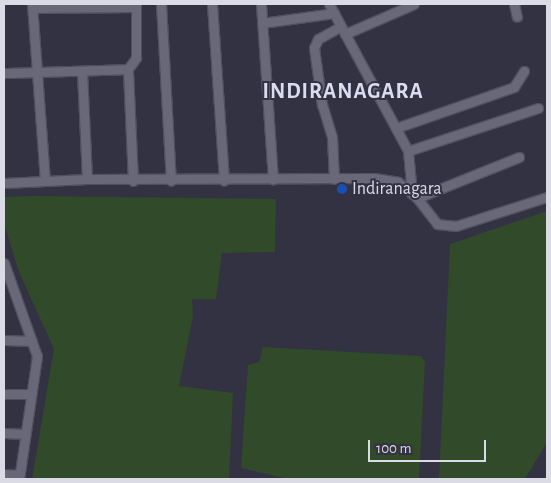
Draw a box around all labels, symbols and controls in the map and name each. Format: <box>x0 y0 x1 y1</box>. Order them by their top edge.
district label: INDIRANAGARA <box>261 79 425 105</box>
place label: Indiranagara <box>352 178 442 200</box>
marker: Indiranagara <box>336 183 348 195</box>
scale bar <box>371 430 488 462</box>
text: 100 m <box>376 441 411 456</box>

